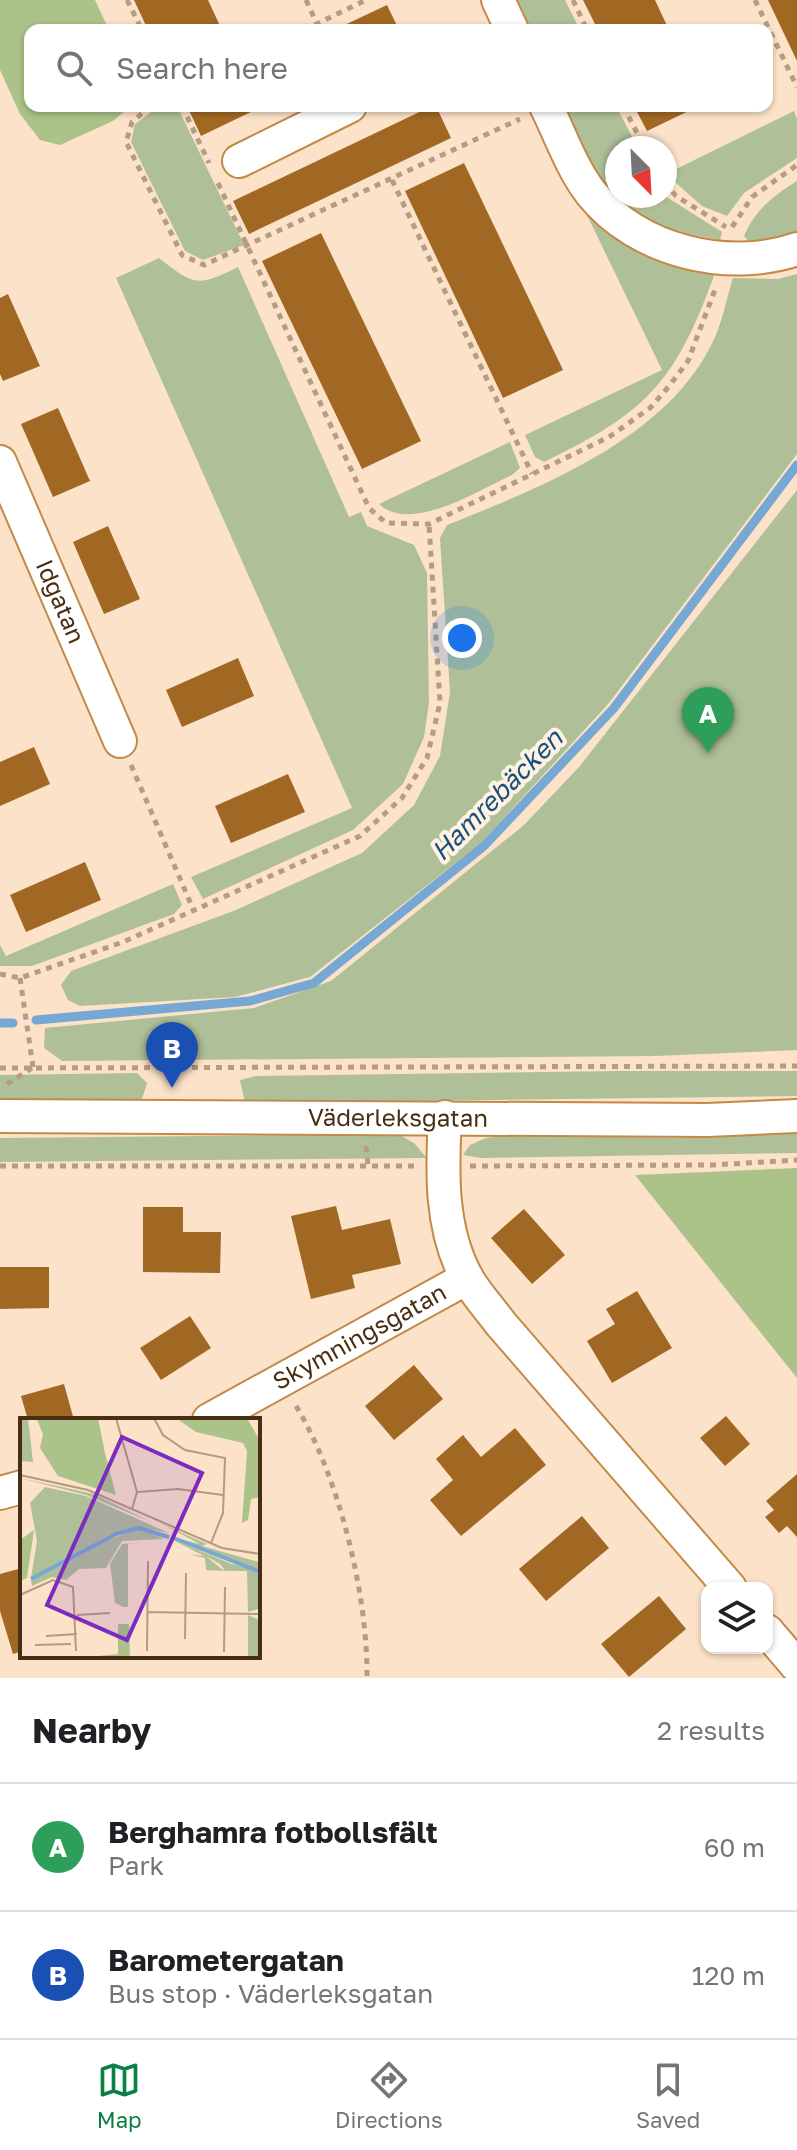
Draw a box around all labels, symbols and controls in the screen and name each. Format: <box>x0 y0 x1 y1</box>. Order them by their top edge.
search box <box>24 24 773 112</box>
icon: search <box>52 46 96 90</box>
text: Search here <box>116 50 288 86</box>
north arrow <box>605 136 677 208</box>
street label: Idgatan <box>31 555 92 647</box>
your location <box>442 618 482 658</box>
pin: A <box>682 687 734 753</box>
water label: Hamrebäcken <box>425 722 569 867</box>
pin: B <box>146 1022 198 1088</box>
street label: Väderleksgatan <box>308 1102 488 1132</box>
street label: Skymningsgatan <box>267 1276 451 1395</box>
inset map <box>20 1418 260 1658</box>
map controls <box>701 1582 773 1654</box>
button: layers <box>701 1582 773 1654</box>
text: Nearby <box>32 1710 152 1750</box>
text: 2 results <box>657 1715 765 1746</box>
text: Berghamra fotbollsfält <box>108 1814 438 1850</box>
text: A <box>49 1832 67 1863</box>
text: 60 m <box>704 1832 765 1863</box>
text: Park <box>108 1850 164 1881</box>
text: Barometergatan <box>108 1942 344 1978</box>
text: B <box>49 1960 67 1991</box>
text: 120 m <box>692 1960 765 1991</box>
text: Bus stop · Väderleksgatan <box>108 1978 433 2009</box>
tab: Map <box>97 2058 142 2133</box>
tab: Directions <box>335 2058 443 2133</box>
tab: Saved <box>636 2058 700 2133</box>

